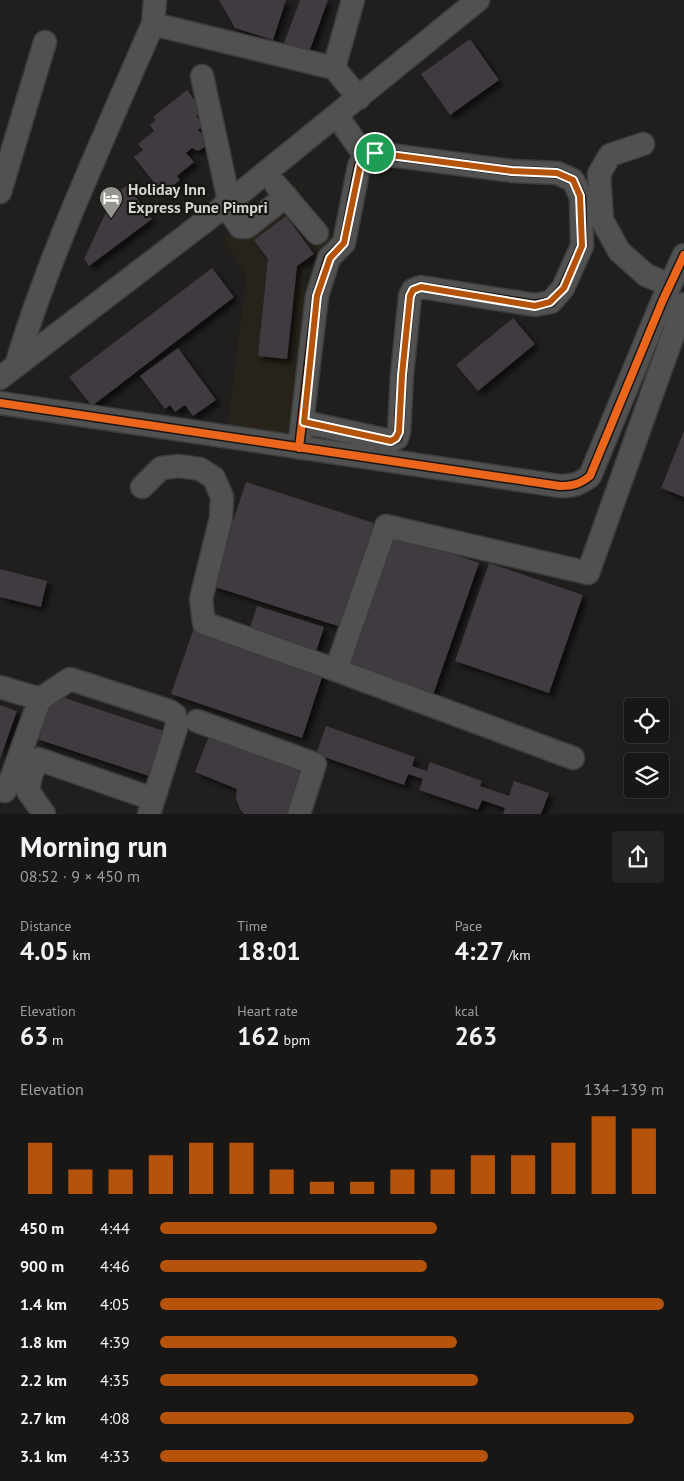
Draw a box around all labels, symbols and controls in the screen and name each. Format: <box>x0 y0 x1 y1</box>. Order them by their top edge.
pin <box>354 132 396 174</box>
icon: arrive <box>361 139 389 167</box>
place label: Holiday Inn Express Pune Pimpri <box>128 179 268 217</box>
hotel icon: Holiday Inn Express Pune Pimpri <box>98 185 124 219</box>
map controls <box>624 698 669 798</box>
button: locate <box>624 698 669 743</box>
button: layers <box>624 753 669 798</box>
text: Morning run <box>20 828 168 865</box>
button: share <box>612 831 664 883</box>
text: 08:52 · 9 × 450 m <box>20 866 140 886</box>
text: Distance <box>20 917 71 935</box>
text: Time <box>237 917 267 935</box>
text: Pace <box>455 917 482 935</box>
text: 4.05 <box>20 935 69 967</box>
text: 18:01 <box>237 935 301 967</box>
text: 4:27 <box>455 935 504 967</box>
text: km <box>69 946 91 964</box>
text: /km <box>504 946 531 964</box>
text: Elevation <box>20 1002 76 1020</box>
text: Heart rate <box>237 1002 298 1020</box>
text: kcal <box>455 1002 479 1020</box>
text: 63 <box>20 1020 48 1052</box>
text: 162 <box>237 1020 280 1052</box>
text: 263 <box>455 1020 497 1052</box>
text: m <box>48 1031 63 1049</box>
text: bpm <box>280 1031 310 1049</box>
text: Elevation <box>20 1079 84 1099</box>
text: 134–139 m <box>584 1079 664 1099</box>
text: 450 m <box>20 1218 64 1238</box>
text: 4:44 <box>100 1218 130 1238</box>
text: 900 m <box>20 1256 64 1276</box>
text: 4:46 <box>100 1256 130 1276</box>
text: 1.4 km <box>20 1294 67 1314</box>
text: 4:05 <box>100 1294 130 1314</box>
text: 1.8 km <box>20 1332 67 1352</box>
text: 4:39 <box>100 1332 130 1352</box>
text: 2.2 km <box>20 1370 67 1390</box>
text: 4:35 <box>100 1370 130 1390</box>
text: 2.7 km <box>20 1408 66 1428</box>
text: 4:08 <box>100 1408 130 1428</box>
text: 3.1 km <box>20 1446 67 1466</box>
text: 4:33 <box>100 1446 130 1466</box>

